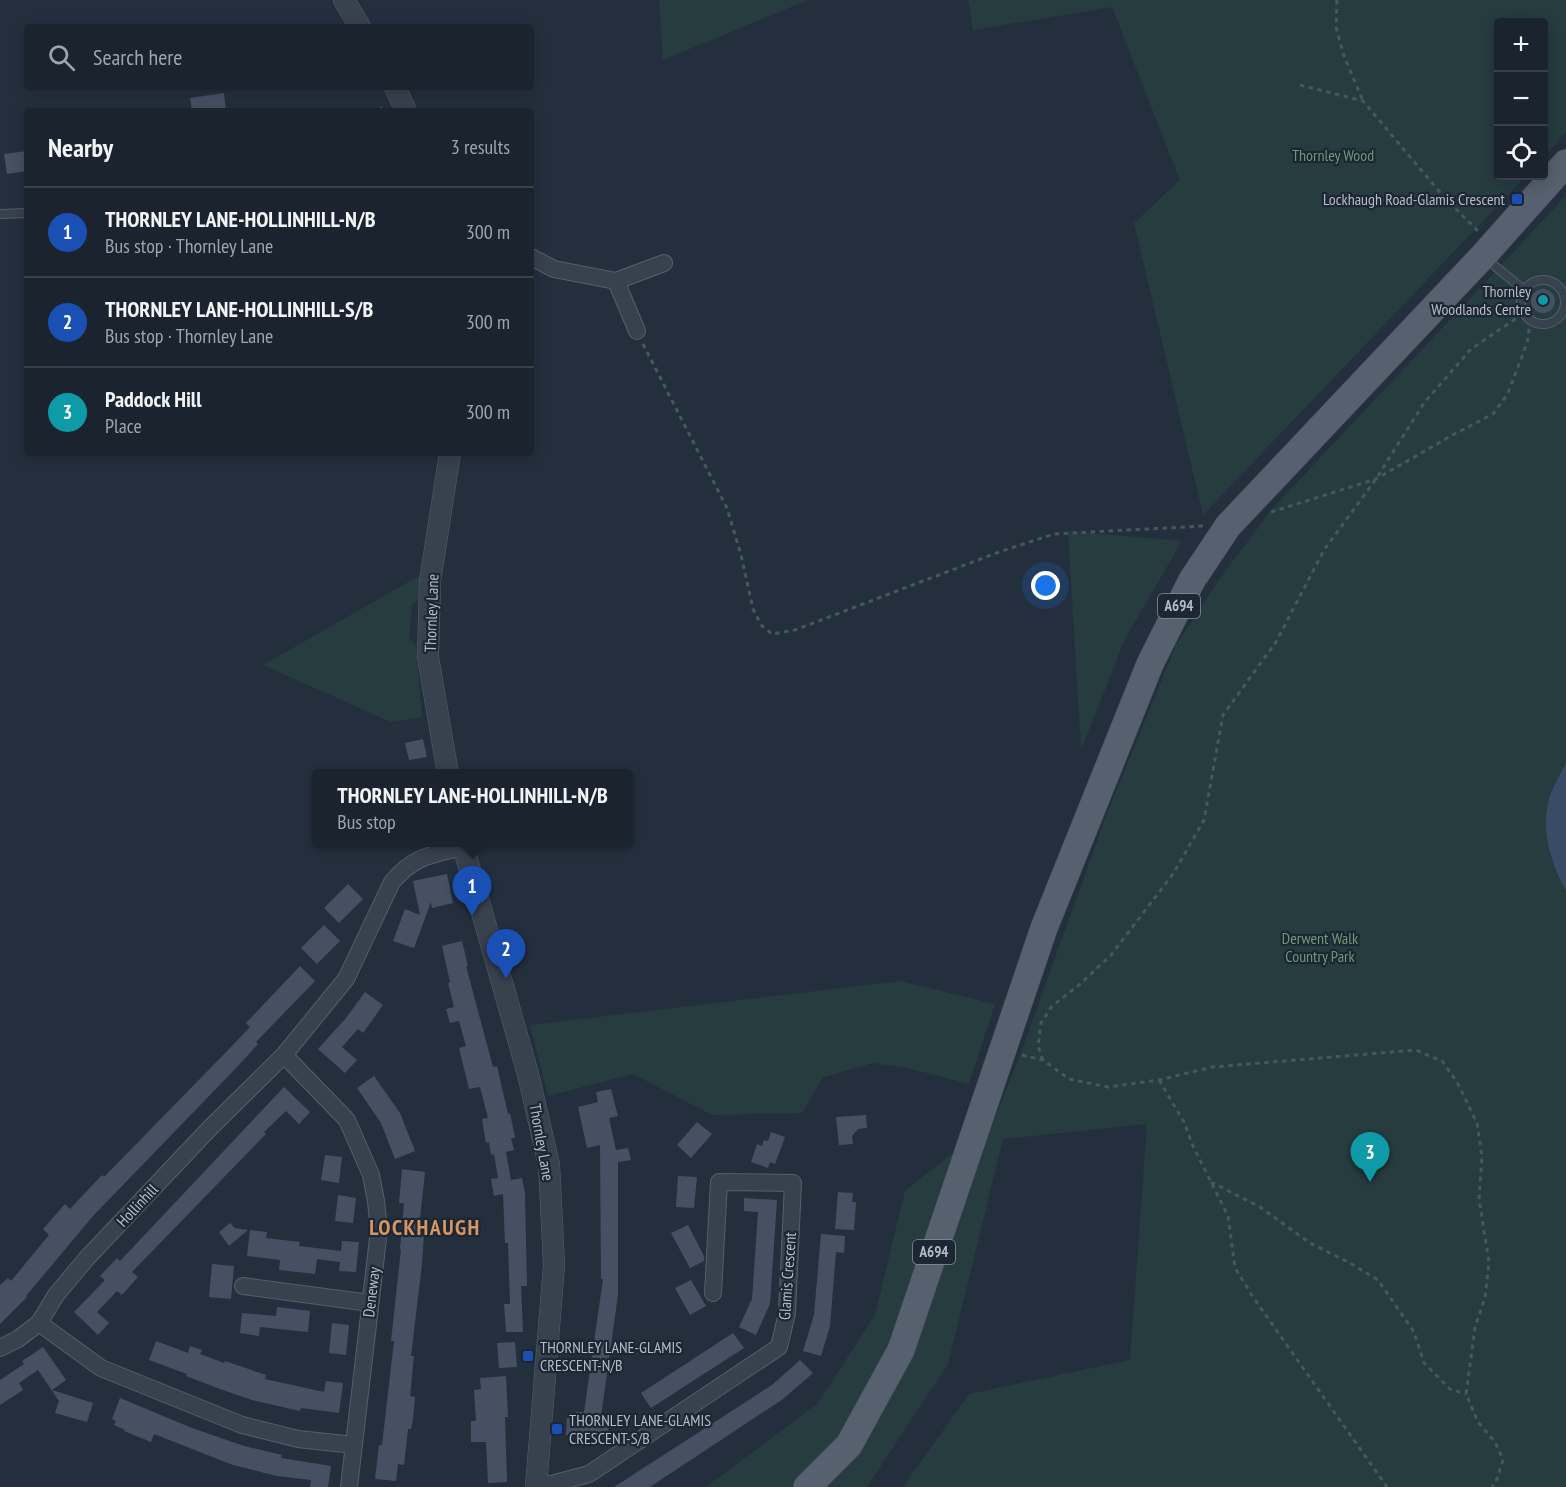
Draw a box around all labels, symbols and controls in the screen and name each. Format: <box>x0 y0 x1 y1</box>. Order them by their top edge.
map controls <box>1494 18 1548 180</box>
button: + <box>1494 18 1548 72</box>
search box <box>24 24 534 90</box>
icon: search <box>45 41 78 74</box>
text: Search here <box>93 43 182 71</box>
button: − <box>1494 72 1548 126</box>
button: locate <box>1494 126 1548 180</box>
text: Nearby <box>48 131 113 164</box>
text: 3 results <box>451 134 510 160</box>
park label: Thornley Wood <box>1292 145 1374 165</box>
place label: Lockhaugh Road-Glamis Crescent <box>1323 189 1506 209</box>
marker: Lockhaugh Road-Glamis Crescent <box>1510 192 1524 206</box>
text: THORNLEY LANE-HOLLINHILL-N/B <box>105 205 375 233</box>
text: 1 <box>63 219 72 245</box>
text: 300 m <box>466 219 510 245</box>
text: Bus stop · Thornley Lane <box>105 233 273 259</box>
place label: Thornley Woodlands Centre <box>1431 281 1531 319</box>
marker: Thornley Woodlands Centre <box>1536 293 1550 307</box>
text: THORNLEY LANE-HOLLINHILL-S/B <box>105 295 373 323</box>
text: 2 <box>63 309 72 335</box>
text: 300 m <box>466 309 510 335</box>
text: Bus stop · Thornley Lane <box>105 323 273 349</box>
text: Paddock Hill <box>105 385 202 413</box>
text: 3 <box>63 399 72 425</box>
text: 300 m <box>466 399 510 425</box>
text: Place <box>105 413 142 439</box>
your location <box>1031 571 1060 600</box>
street label: Thornley Lane <box>420 574 442 652</box>
road number: A694 <box>1158 594 1200 618</box>
popup <box>312 769 633 847</box>
text: THORNLEY LANE-HOLLINHILL-N/B <box>337 781 608 809</box>
text: Bus stop <box>337 809 396 835</box>
pin: 1 <box>452 866 492 916</box>
park label: Derwent Walk Country Park <box>1282 928 1359 966</box>
pin: 2 <box>486 930 526 979</box>
street label: Thornley Lane <box>525 1102 559 1182</box>
pin: 3 <box>1350 1132 1390 1182</box>
street label: Hollinhill <box>112 1179 162 1231</box>
district label: LOCKHAUGH <box>369 1213 481 1241</box>
street label: Glamis Crescent <box>774 1231 800 1320</box>
road number: A694 <box>913 1240 955 1264</box>
street label: Deneway <box>358 1266 384 1318</box>
place label: THORNLEY LANE-GLAMIS CRESCENT-N/B <box>540 1337 682 1375</box>
marker: THORNLEY LANE-GLAMIS CRESCENT-N/B <box>521 1349 535 1363</box>
place label: THORNLEY LANE-GLAMIS CRESCENT-S/B <box>569 1410 711 1448</box>
marker: THORNLEY LANE-GLAMIS CRESCENT-S/B <box>550 1422 564 1436</box>

